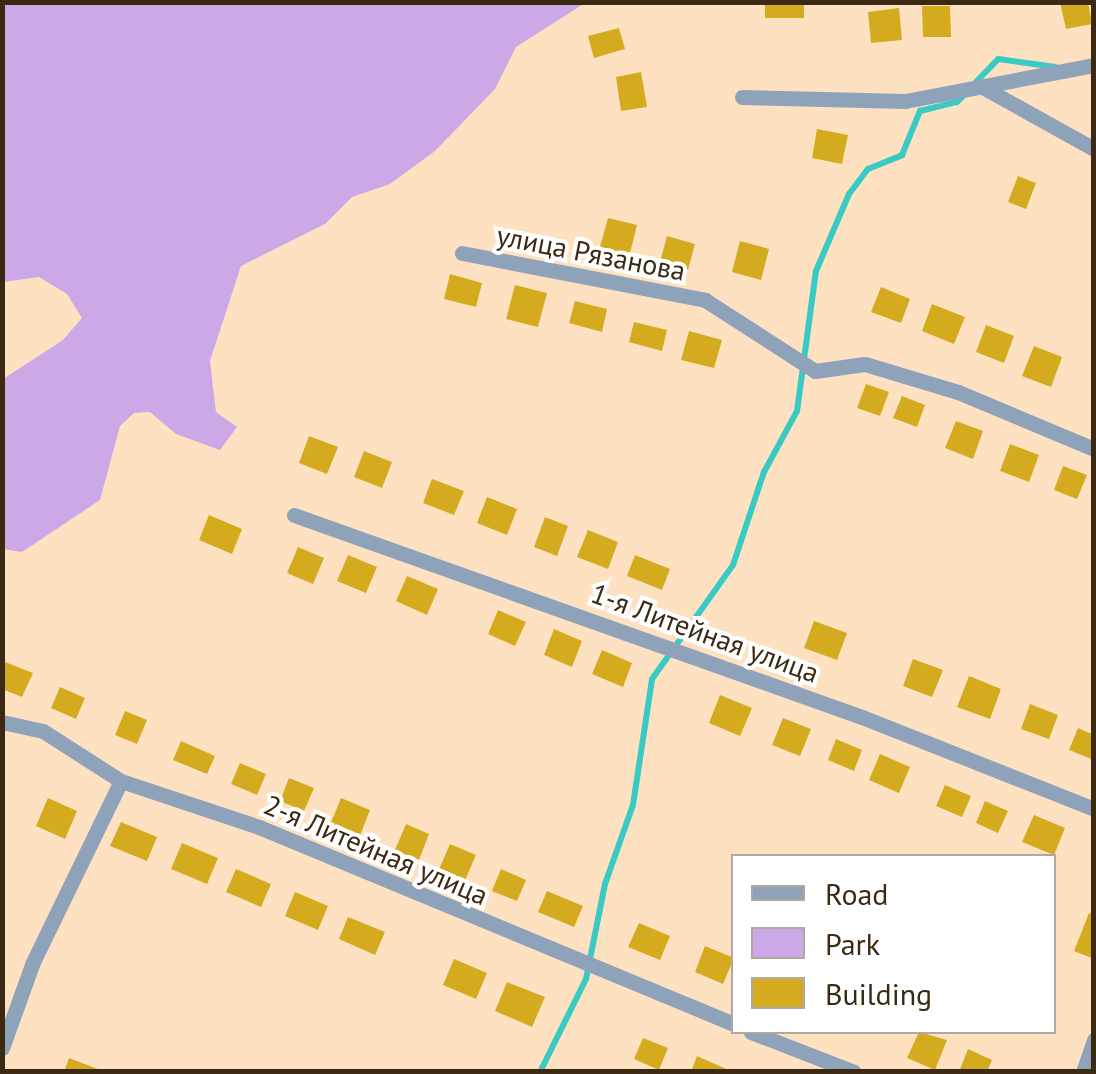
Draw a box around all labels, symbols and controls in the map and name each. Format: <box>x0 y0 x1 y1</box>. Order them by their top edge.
street label: улица Рязанова <box>494 218 688 288</box>
street label: 1-я Литейная улица <box>586 576 824 690</box>
street label: 2-я Литейная улица <box>259 788 493 912</box>
legend <box>731 854 1056 1034</box>
text: Road <box>825 874 889 913</box>
text: Park <box>825 924 880 963</box>
text: Building <box>825 974 932 1013</box>

